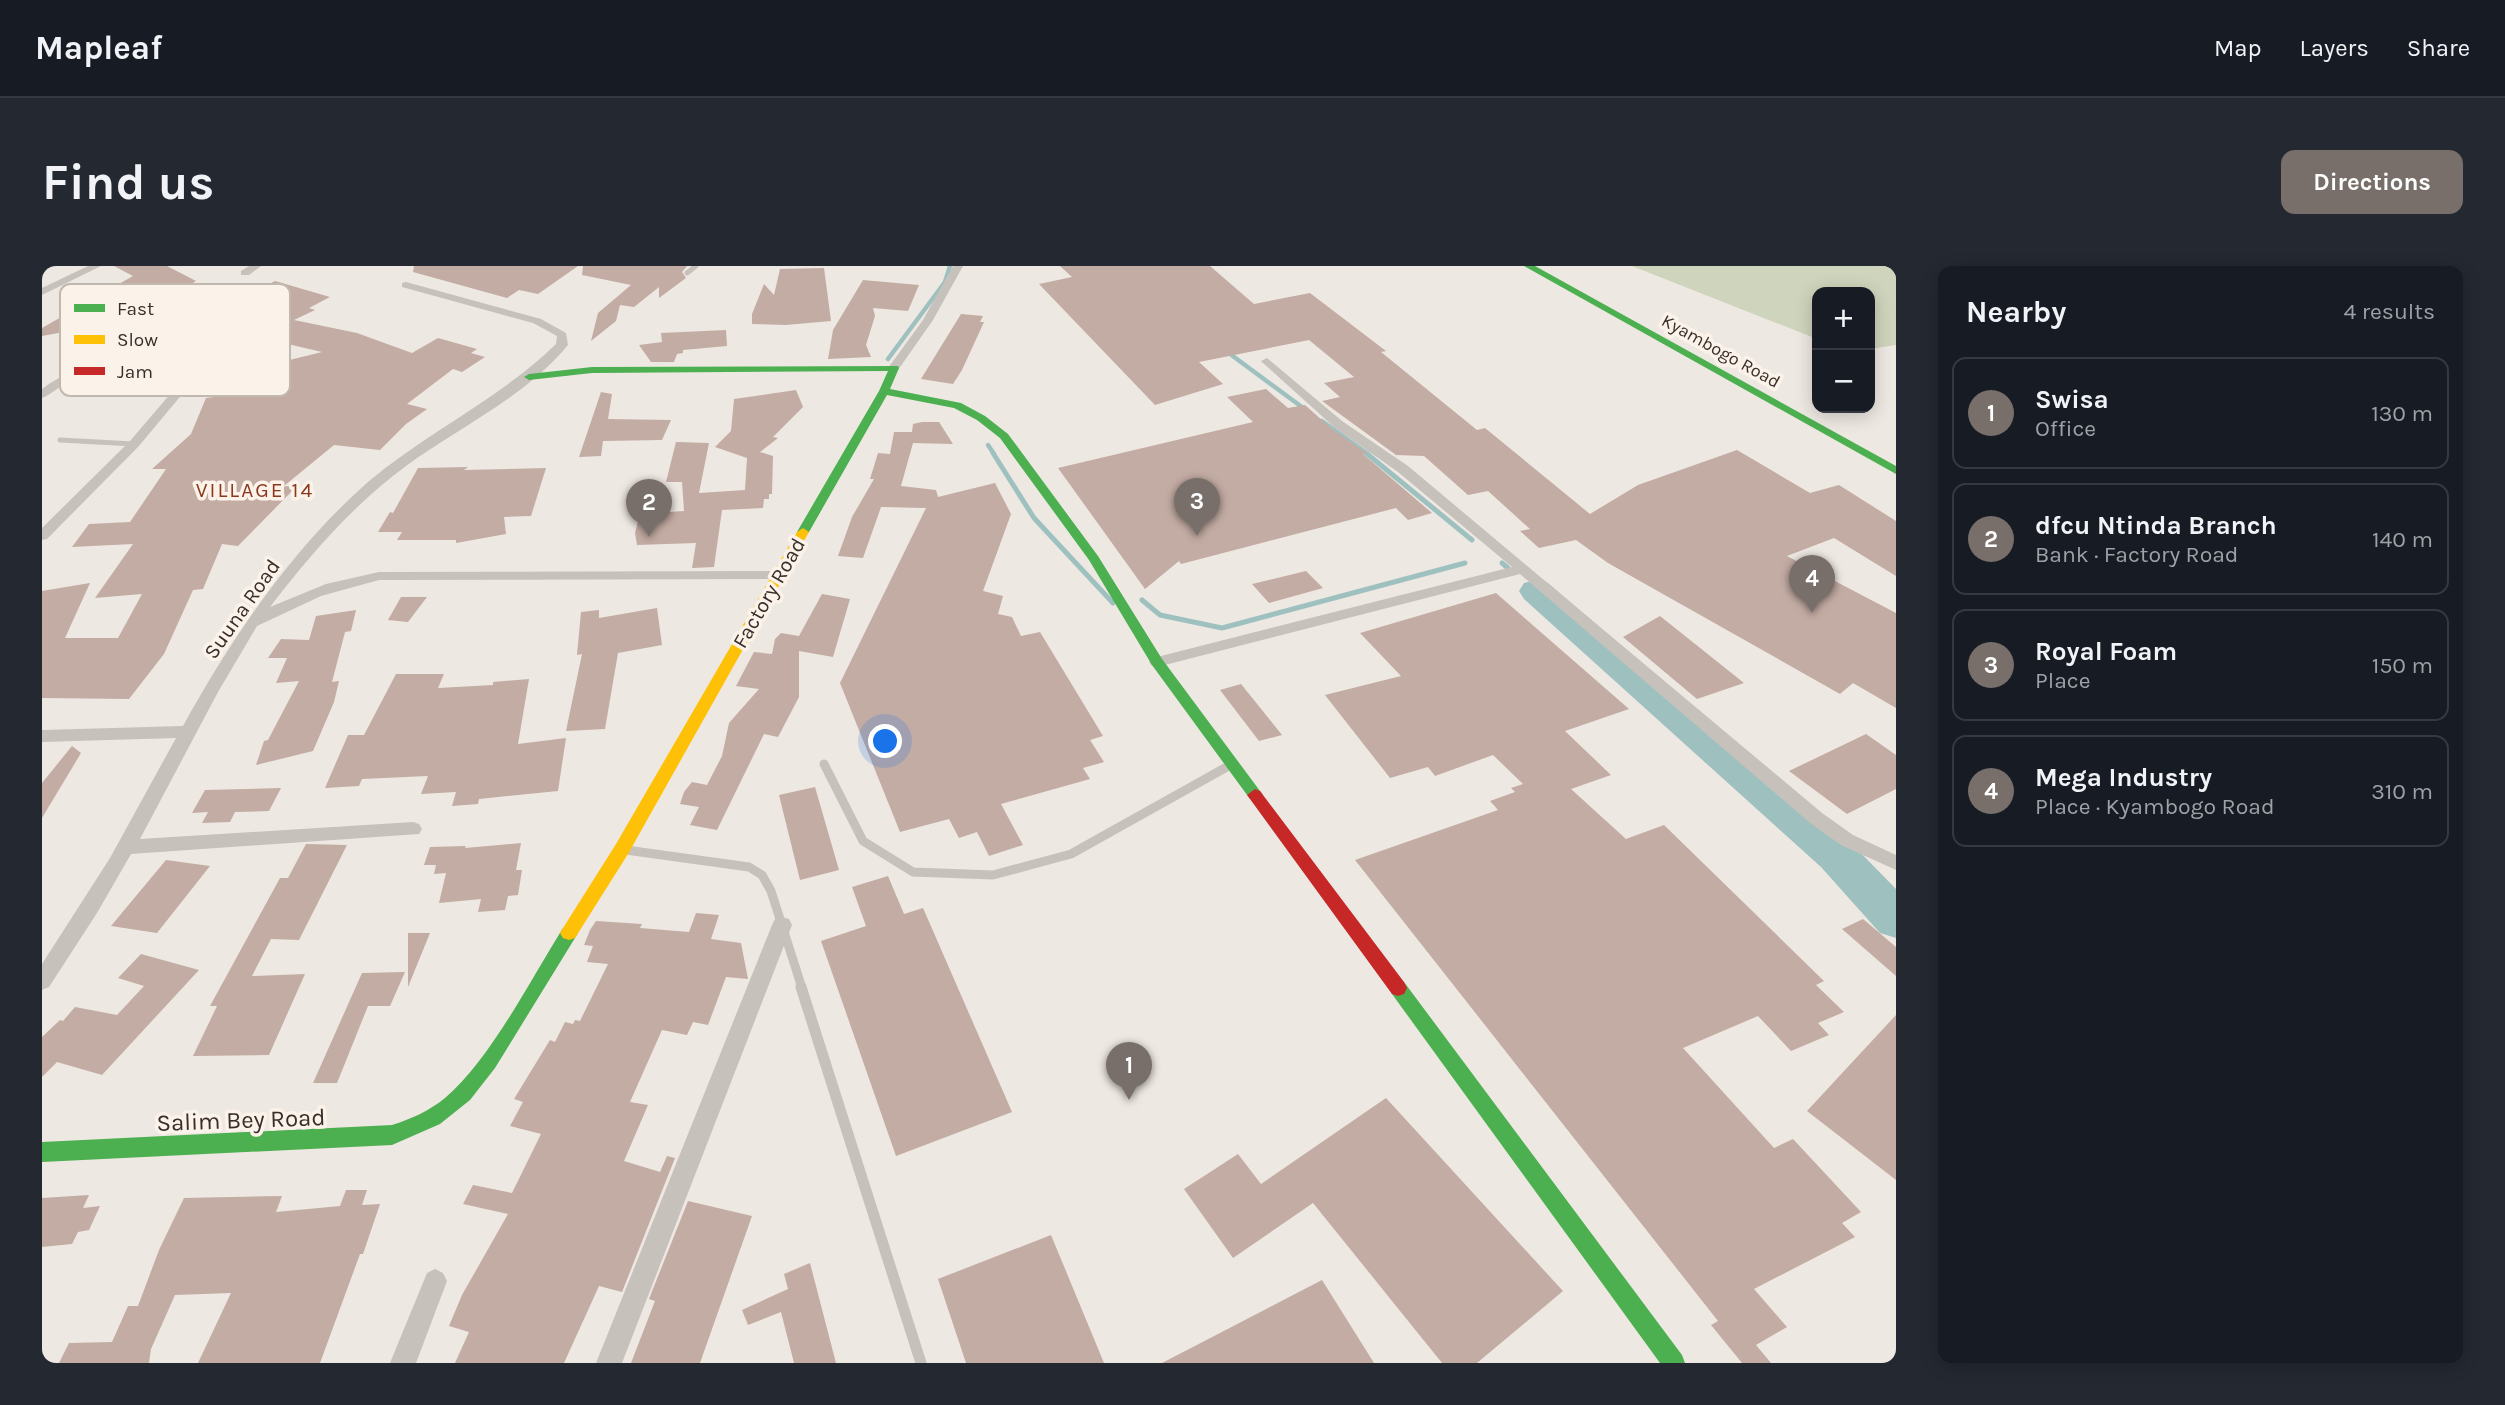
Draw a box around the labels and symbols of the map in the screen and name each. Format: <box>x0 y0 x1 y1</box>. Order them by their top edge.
legend <box>60 284 290 396</box>
text: Fast <box>117 298 154 320</box>
street label: Kyambogo Road <box>1658 309 1784 393</box>
text: Slow <box>117 329 158 351</box>
text: Jam <box>117 361 153 383</box>
district label: VILLAGE 14 <box>196 478 314 502</box>
pin: 3 <box>1174 478 1220 536</box>
pin: 2 <box>626 479 672 537</box>
street label: Factory Road <box>728 534 810 652</box>
street label: Suuna Road <box>199 555 285 663</box>
pin: 4 <box>1789 555 1835 613</box>
your location <box>868 724 902 758</box>
pin: 1 <box>1106 1042 1152 1100</box>
street label: Salim Bey Road <box>156 1103 326 1137</box>

